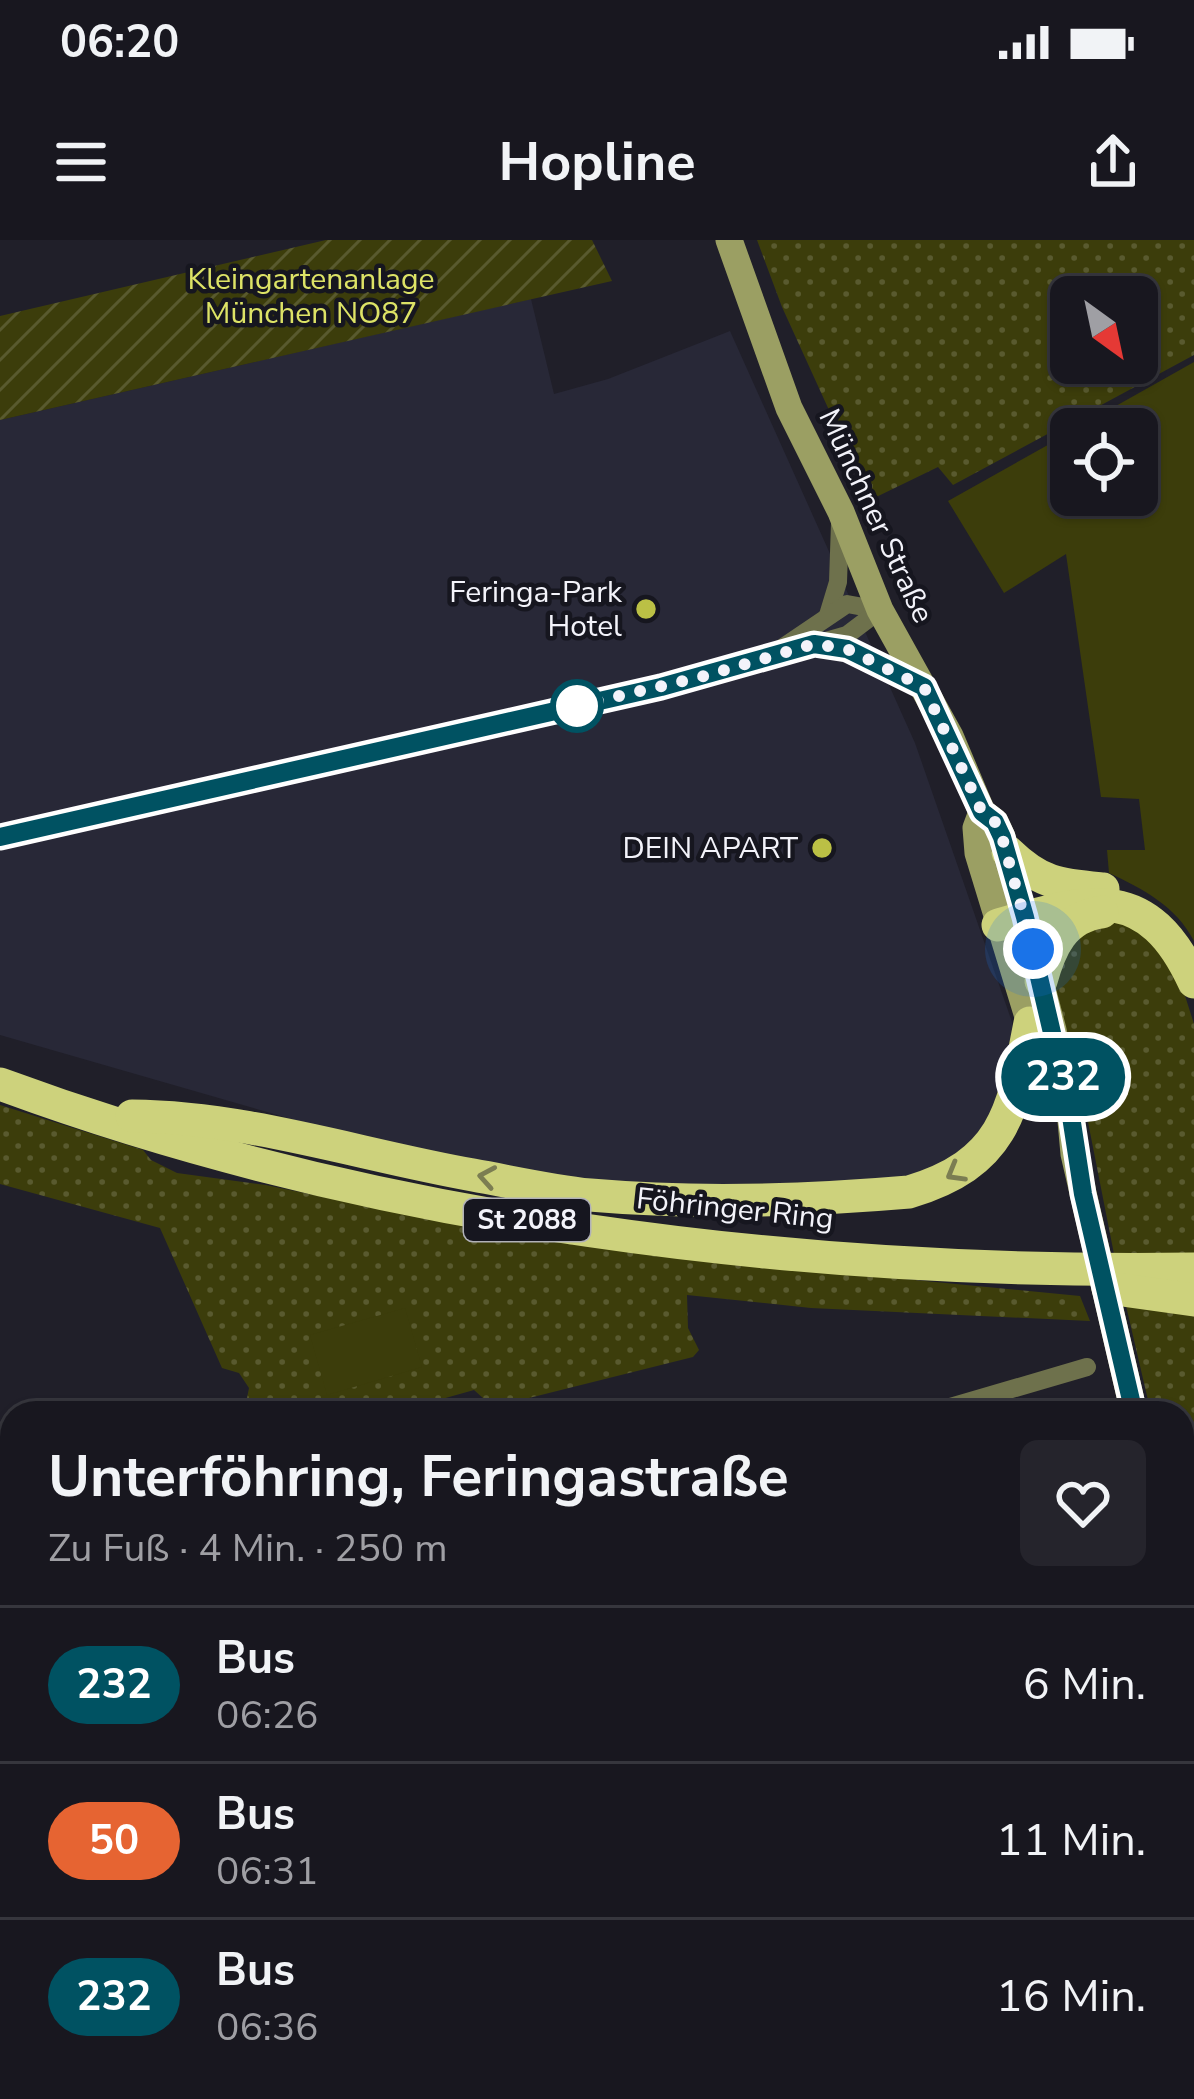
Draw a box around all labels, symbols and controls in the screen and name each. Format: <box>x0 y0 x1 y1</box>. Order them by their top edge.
text: 06:20 <box>60 12 179 73</box>
text: Hopline <box>498 125 696 199</box>
icon: menu <box>48 129 114 195</box>
icon: share <box>1080 129 1146 195</box>
park label: Kleingartenanlage München NO87 <box>187 259 435 334</box>
north arrow <box>1050 276 1158 384</box>
map controls <box>1050 276 1158 516</box>
street label: Münchner Straße <box>808 402 944 630</box>
button: locate <box>1050 408 1158 516</box>
place label: Feringa-Park Hotel <box>449 572 623 647</box>
marker: Feringa-Park Hotel <box>633 596 659 622</box>
unlabelled marker <box>552 681 602 731</box>
place label: DEIN APART <box>623 828 798 869</box>
marker: DEIN APART <box>809 835 835 861</box>
your location <box>1003 919 1063 979</box>
line badge: 232 <box>994 1038 1132 1116</box>
text: 232 <box>1025 1048 1101 1105</box>
one-way arrow <box>946 1159 968 1182</box>
one-way arrow <box>477 1166 497 1191</box>
street label: Föhringer Ring <box>634 1178 836 1240</box>
road number: St 2088 <box>464 1199 590 1241</box>
text: Unterföhring, Feringastraße <box>48 1438 789 1516</box>
button: heart <box>1020 1440 1146 1566</box>
text: Zu Fuß · 4 Min. · 250 m <box>48 1522 448 1575</box>
text: Bus <box>216 1628 295 1689</box>
text: 6 Min. <box>1023 1654 1146 1715</box>
text: 232 <box>76 1656 152 1713</box>
text: 06:26 <box>216 1689 319 1742</box>
text: Bus <box>216 1784 295 1845</box>
text: 11 Min. <box>996 1810 1146 1871</box>
text: 50 <box>89 1812 139 1869</box>
text: 06:31 <box>216 1845 319 1898</box>
text: Bus <box>216 1940 295 2001</box>
text: 16 Min. <box>996 1966 1146 2027</box>
text: 232 <box>76 1968 152 2025</box>
text: 06:36 <box>216 2001 319 2054</box>

